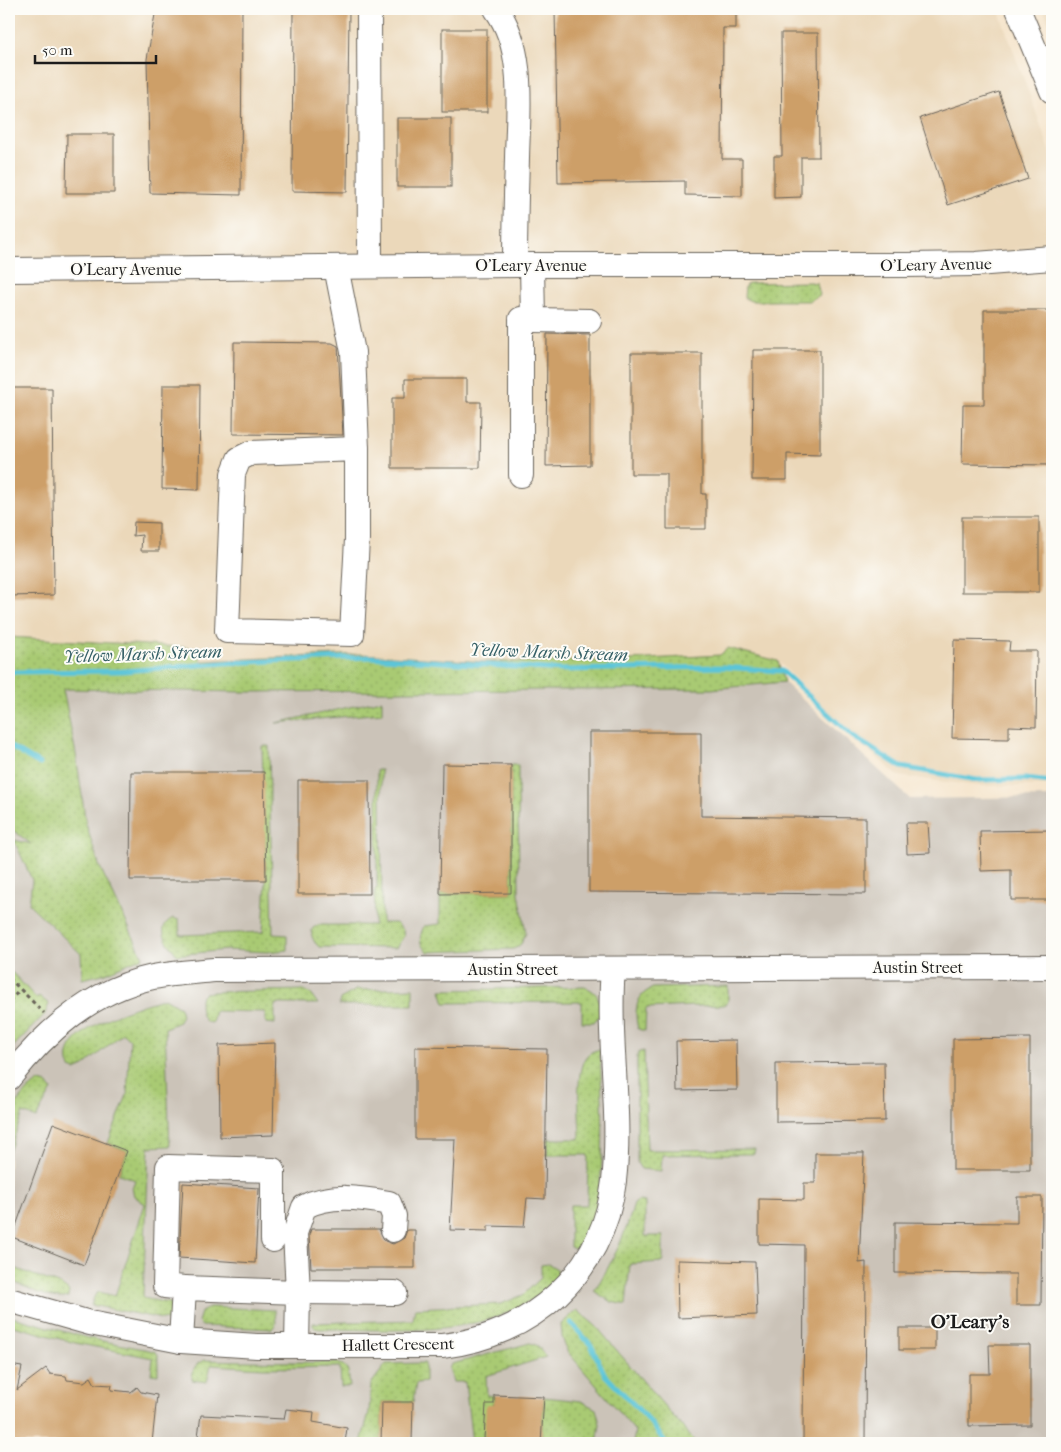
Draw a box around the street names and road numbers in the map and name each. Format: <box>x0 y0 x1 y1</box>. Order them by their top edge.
street label: O'Leary Avenue <box>880 254 992 275</box>
street label: O'Leary Avenue <box>475 256 587 275</box>
street label: O'Leary Avenue <box>70 260 182 279</box>
street label: Austin Street <box>872 958 964 977</box>
street label: Austin Street <box>467 960 559 979</box>
street label: Hallett Crescent <box>342 1334 455 1355</box>

